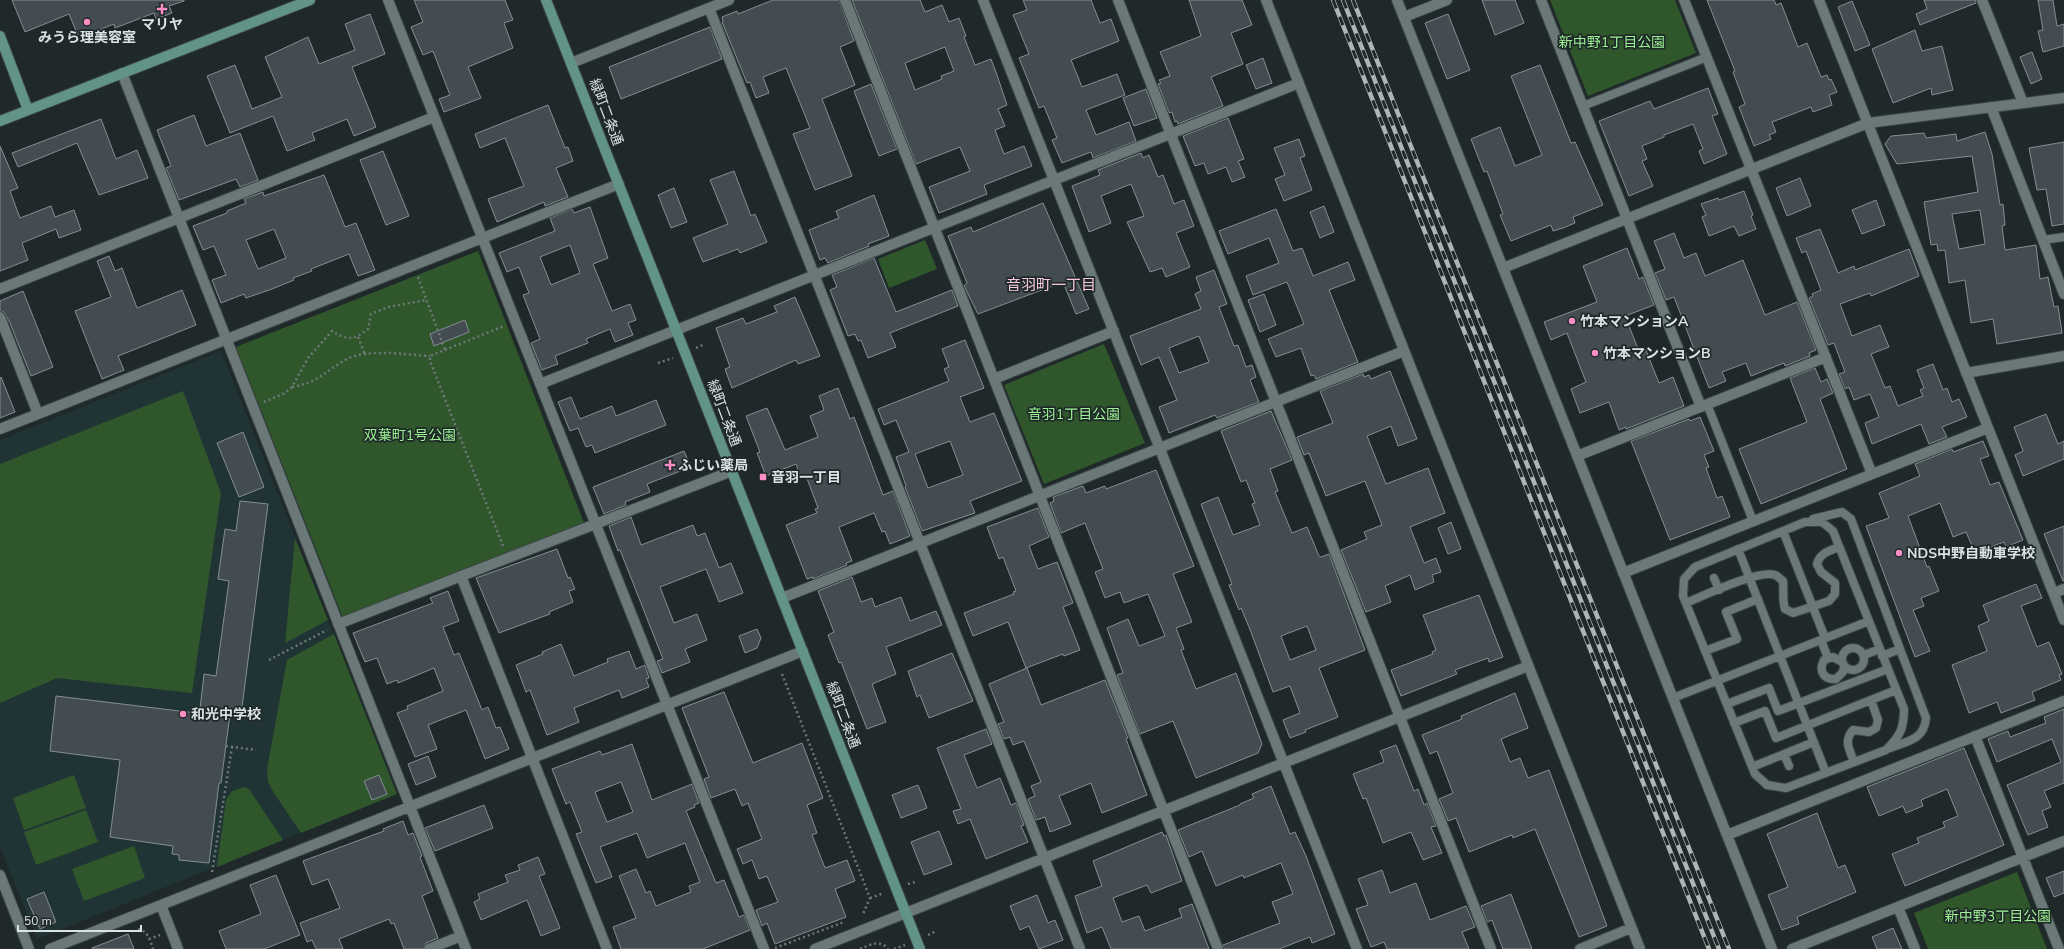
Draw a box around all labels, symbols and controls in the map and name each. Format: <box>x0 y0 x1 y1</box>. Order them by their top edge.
marker: マリヤ <box>157 4 167 14</box>
place label: マリヤ <box>141 15 183 34</box>
marker: みうら理美容室 <box>82 17 92 27</box>
place label: みうら理美容室 <box>38 28 136 47</box>
park label: 新中野1丁目公園 <box>1559 33 1665 52</box>
street label: 緑町二条通 <box>585 76 627 148</box>
district label: 音羽町一丁目 <box>1006 275 1096 295</box>
place label: 竹本マンションA <box>1580 312 1689 331</box>
marker: 竹本マンションA <box>1567 316 1577 326</box>
place label: 竹本マンションB <box>1603 344 1711 363</box>
marker: 竹本マンションB <box>1590 348 1600 358</box>
street label: 緑町二条通 <box>703 377 745 449</box>
park label: 音羽1丁目公園 <box>1028 405 1120 424</box>
park label: 双葉町1号公園 <box>364 426 456 445</box>
place label: ふじい薬局 <box>678 456 748 475</box>
marker: ふじい薬局 <box>665 460 675 470</box>
place label: 音羽一丁目 <box>771 468 841 487</box>
marker: 音羽一丁目 <box>758 472 768 482</box>
place label: NDS中野自動車学校 <box>1907 544 2035 563</box>
marker: NDS中野自動車学校 <box>1894 548 1904 558</box>
street label: 緑町二条通 <box>822 679 864 751</box>
place label: 和光中学校 <box>191 705 261 724</box>
marker: 和光中学校 <box>178 709 188 719</box>
scale bar <box>18 907 141 933</box>
park label: 新中野3丁目公園 <box>1945 907 2051 926</box>
text: 50 m <box>24 913 52 929</box>

